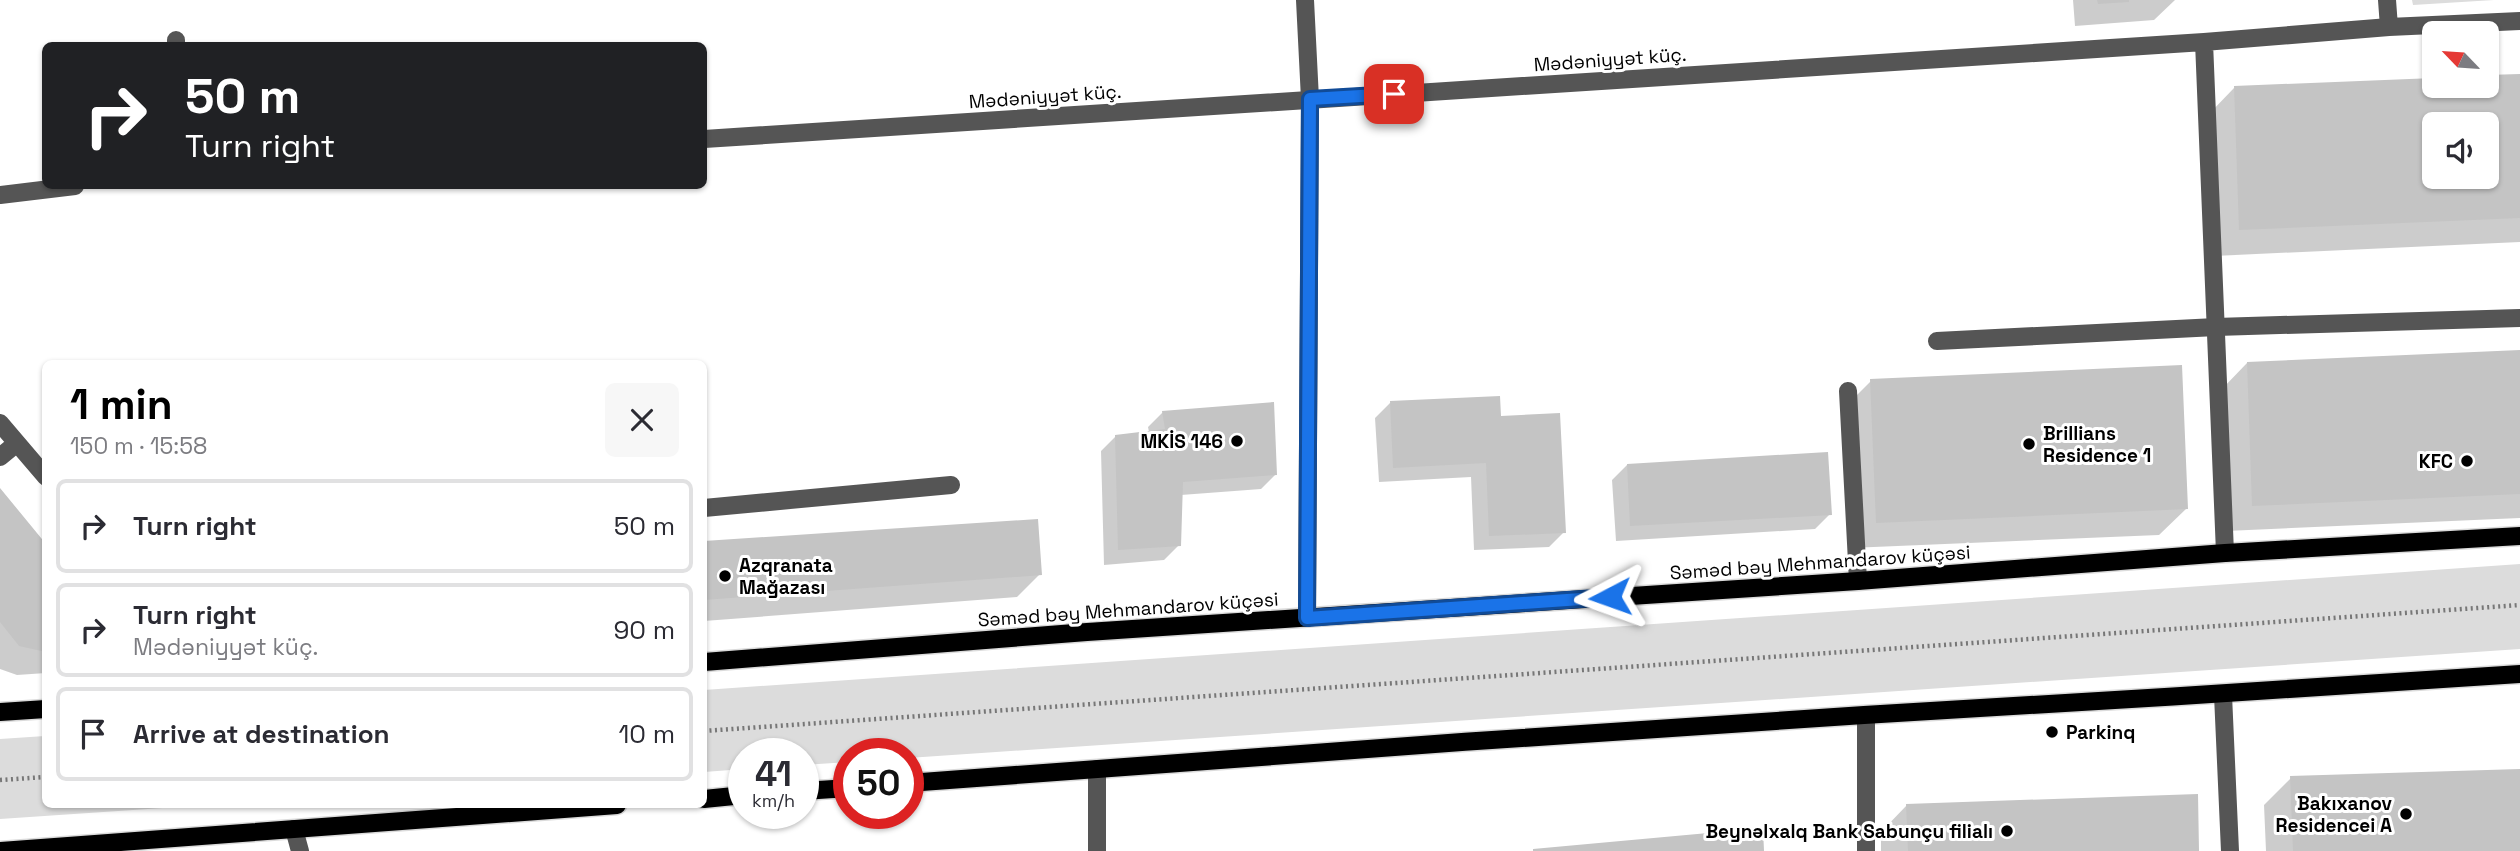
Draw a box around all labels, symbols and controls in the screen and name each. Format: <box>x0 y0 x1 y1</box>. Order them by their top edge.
north arrow <box>2422 21 2499 98</box>
map controls <box>2422 21 2499 189</box>
street label: Mədəniyyət küç. <box>1533 42 1687 77</box>
pin <box>1364 64 1424 124</box>
text: 50 m <box>185 65 300 127</box>
icon: right <box>70 70 161 161</box>
icon: arrive <box>1375 75 1413 113</box>
street label: Mədəniyyət küç. <box>968 79 1122 114</box>
button: sound <box>2422 112 2499 189</box>
text: Turn right <box>185 126 335 166</box>
text: 1 min <box>70 378 173 431</box>
button: close <box>605 383 679 457</box>
place label: Brillians Residence 1 <box>2043 421 2151 468</box>
place label: MKİS 146 <box>1141 429 1223 454</box>
text: 150 m · 15:58 <box>70 431 207 461</box>
marker: MKİS 146 <box>1229 433 1245 449</box>
marker: Brillians Residence 1 <box>2021 436 2037 452</box>
place label: KFC <box>2419 449 2453 474</box>
marker: KFC <box>2459 453 2475 469</box>
icon: right <box>74 507 112 545</box>
text: Turn right <box>133 509 257 543</box>
text: 50 m <box>614 509 675 543</box>
street label: Səməd bəy Mehmandarov küçəsi <box>1669 540 1971 585</box>
place label: Azqranata Mağazası <box>739 553 833 600</box>
position arrow <box>1573 560 1647 634</box>
marker: Azqranata Mağazası <box>717 568 733 584</box>
street label: Səməd bəy Mehmandarov küçəsi <box>977 587 1279 632</box>
text: Turn right <box>133 598 257 632</box>
icon: right <box>74 611 112 649</box>
text: 90 m <box>613 613 675 647</box>
text: Mədəniyyət küç. <box>133 632 318 662</box>
icon: arrive <box>74 715 112 753</box>
text: Arrive at destination <box>133 717 390 751</box>
text: 10 m <box>618 717 675 751</box>
place label: Parkinq <box>2066 720 2135 745</box>
marker: Parkinq <box>2044 724 2060 740</box>
speed limit sign: 50 <box>833 738 924 829</box>
text: 41 <box>755 752 792 796</box>
text: km/h <box>752 789 795 812</box>
place label: Bakıxanov Residencei A <box>2275 791 2393 838</box>
marker: Bakıxanov Residencei A <box>2398 806 2414 822</box>
place label: Beynəlxalq Bank Sabunçu filialı <box>1705 819 1993 844</box>
marker: Beynəlxalq Bank Sabunçu filialı <box>1999 823 2015 839</box>

